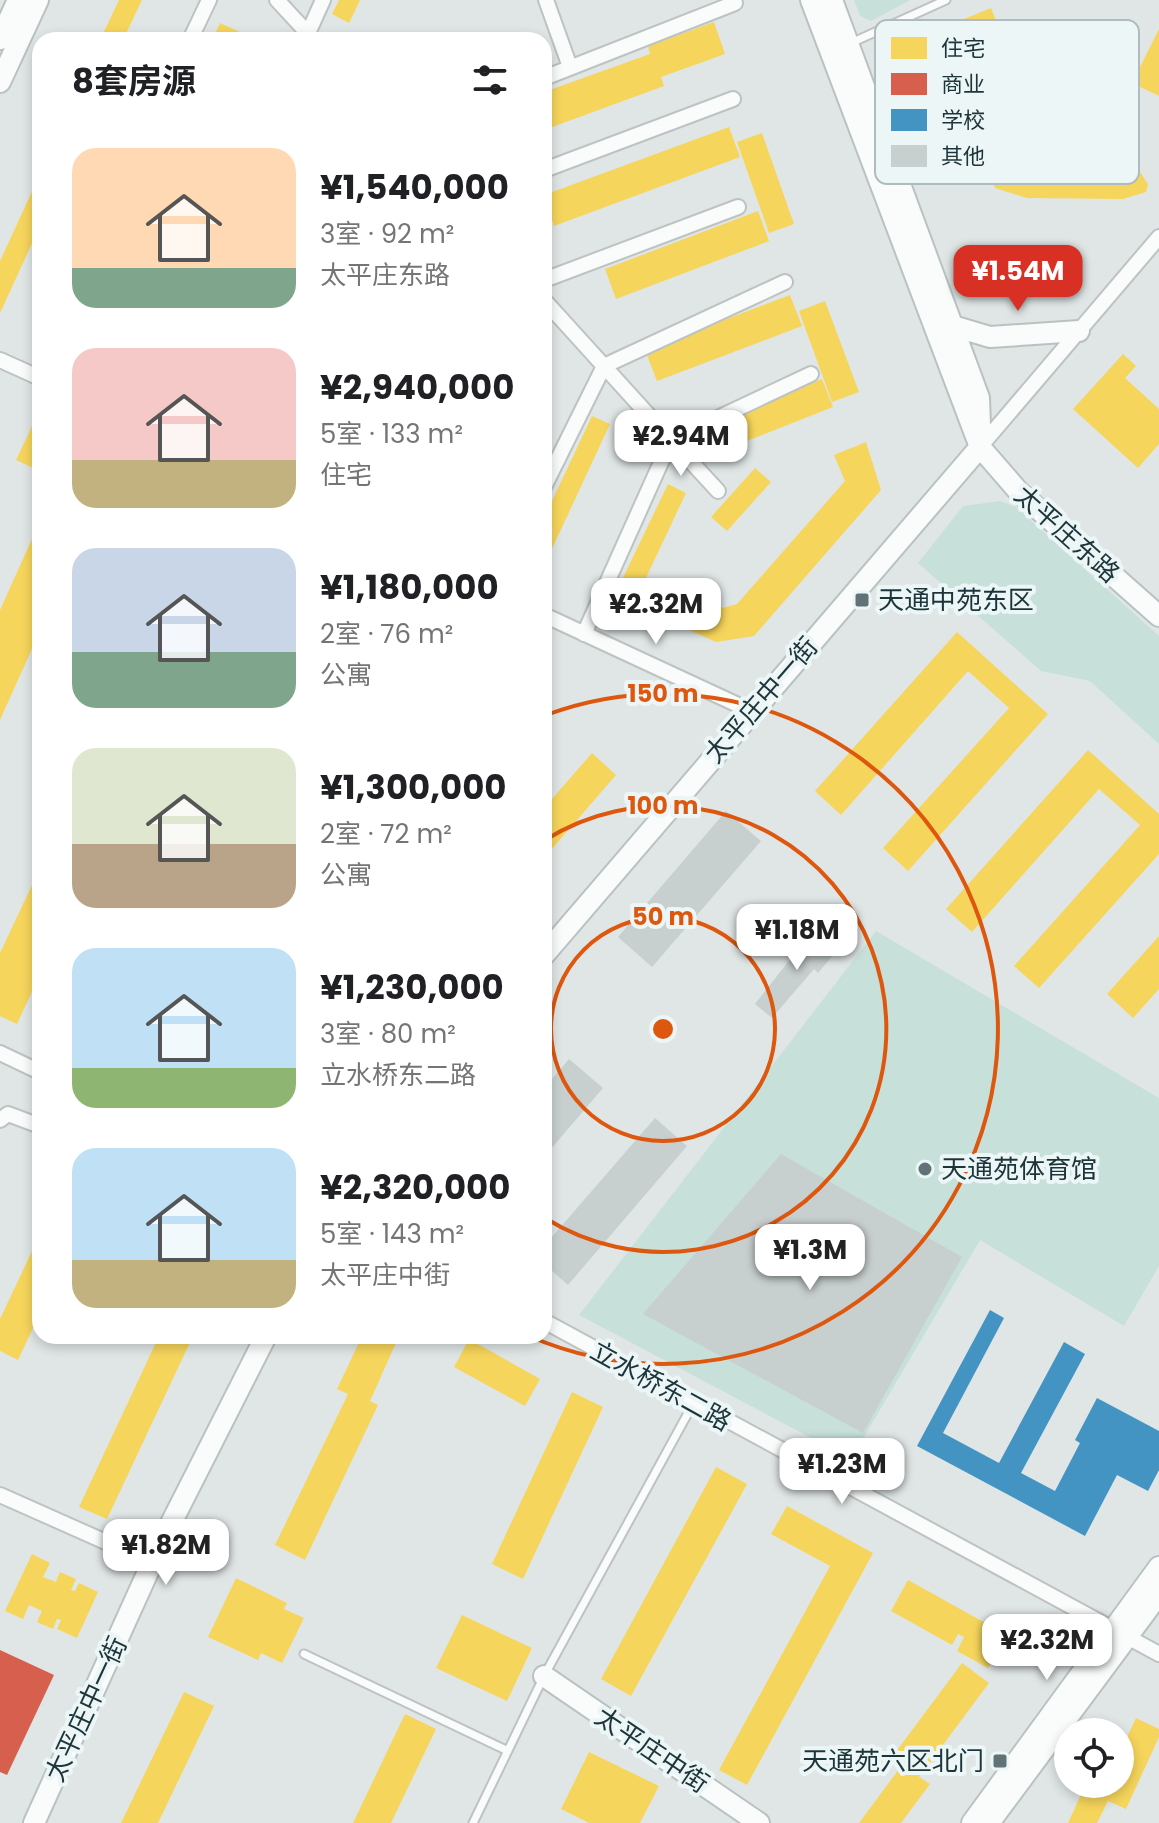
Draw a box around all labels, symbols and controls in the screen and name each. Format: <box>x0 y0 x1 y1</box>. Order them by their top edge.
legend <box>875 20 1139 184</box>
text: 住宅 <box>941 33 985 64</box>
text: 8套房源 <box>72 57 196 105</box>
icon: filters <box>468 58 512 102</box>
text: 商业 <box>941 69 985 100</box>
text: 学校 <box>941 105 985 136</box>
text: 其他 <box>941 141 985 172</box>
text: ¥1,540,000 <box>320 163 509 211</box>
icon: home <box>136 180 232 276</box>
text: 3室 · 92 m² <box>320 216 454 252</box>
pin: ¥1.54M <box>953 245 1083 313</box>
text: ¥1.54M <box>972 253 1064 289</box>
text: 太平庄东路 <box>320 257 450 293</box>
text: ¥2,940,000 <box>320 363 514 411</box>
icon: home <box>136 380 232 476</box>
pin: ¥2.94M <box>616 410 746 478</box>
text: 5室 · 133 m² <box>320 416 463 452</box>
text: ¥2.94M <box>632 418 730 454</box>
text: 住宅 <box>320 457 372 493</box>
street label: 太平庄东路 <box>1007 477 1127 591</box>
text: ¥1,180,000 <box>320 563 499 611</box>
pin: ¥2.32M <box>591 578 721 646</box>
icon: home <box>136 580 232 676</box>
place label: 天通中苑东区 <box>878 582 1034 618</box>
text: ¥2.32M <box>609 586 703 622</box>
marker: 天通中苑东区 <box>853 591 871 609</box>
text: 2室 · 76 m² <box>320 616 453 652</box>
street label: 太平庄中一街 <box>696 629 826 771</box>
text: 公寓 <box>320 657 372 693</box>
text: 150 m <box>628 677 698 710</box>
text: ¥1,300,000 <box>320 763 507 811</box>
icon: home <box>136 780 232 876</box>
text: 100 m <box>628 789 698 822</box>
text: 2室 · 72 m² <box>320 816 452 852</box>
text: 公寓 <box>320 857 372 893</box>
text: 50 m <box>632 900 694 933</box>
pin: ¥1.18M <box>732 904 862 972</box>
text: ¥1.18M <box>754 912 840 948</box>
text: ¥1,230,000 <box>320 963 504 1011</box>
icon: home <box>136 980 232 1076</box>
centre of rings <box>649 1015 677 1043</box>
text: 3室 · 80 m² <box>320 1016 456 1052</box>
text: 立水桥东二路 <box>320 1057 476 1093</box>
place label: 天通苑体育馆 <box>941 1151 1097 1187</box>
marker: 天通苑体育馆 <box>916 1160 934 1178</box>
text: ¥2,320,000 <box>320 1163 510 1211</box>
icon: home <box>136 1180 232 1276</box>
text: 5室 · 143 m² <box>320 1216 464 1252</box>
pin: ¥1.3M <box>754 1224 866 1292</box>
text: ¥1.3M <box>773 1232 847 1268</box>
text: 太平庄中街 <box>320 1257 450 1293</box>
street label: 立水桥东二路 <box>584 1332 738 1440</box>
pin: ¥1.23M <box>777 1438 907 1506</box>
text: ¥1.23M <box>798 1446 887 1482</box>
pin: ¥1.82M <box>101 1519 231 1587</box>
text: ¥1.82M <box>121 1527 211 1563</box>
pin: ¥2.32M <box>982 1614 1112 1682</box>
text: ¥2.32M <box>1000 1622 1094 1658</box>
street label: 太平庄中一街 <box>37 1631 135 1787</box>
street label: 太平庄中街 <box>588 1699 716 1801</box>
map controls <box>1054 1718 1134 1798</box>
button: locate <box>1054 1718 1134 1798</box>
place label: 天通苑六区北门 <box>802 1743 984 1779</box>
marker: 天通苑六区北门 <box>991 1752 1009 1770</box>

